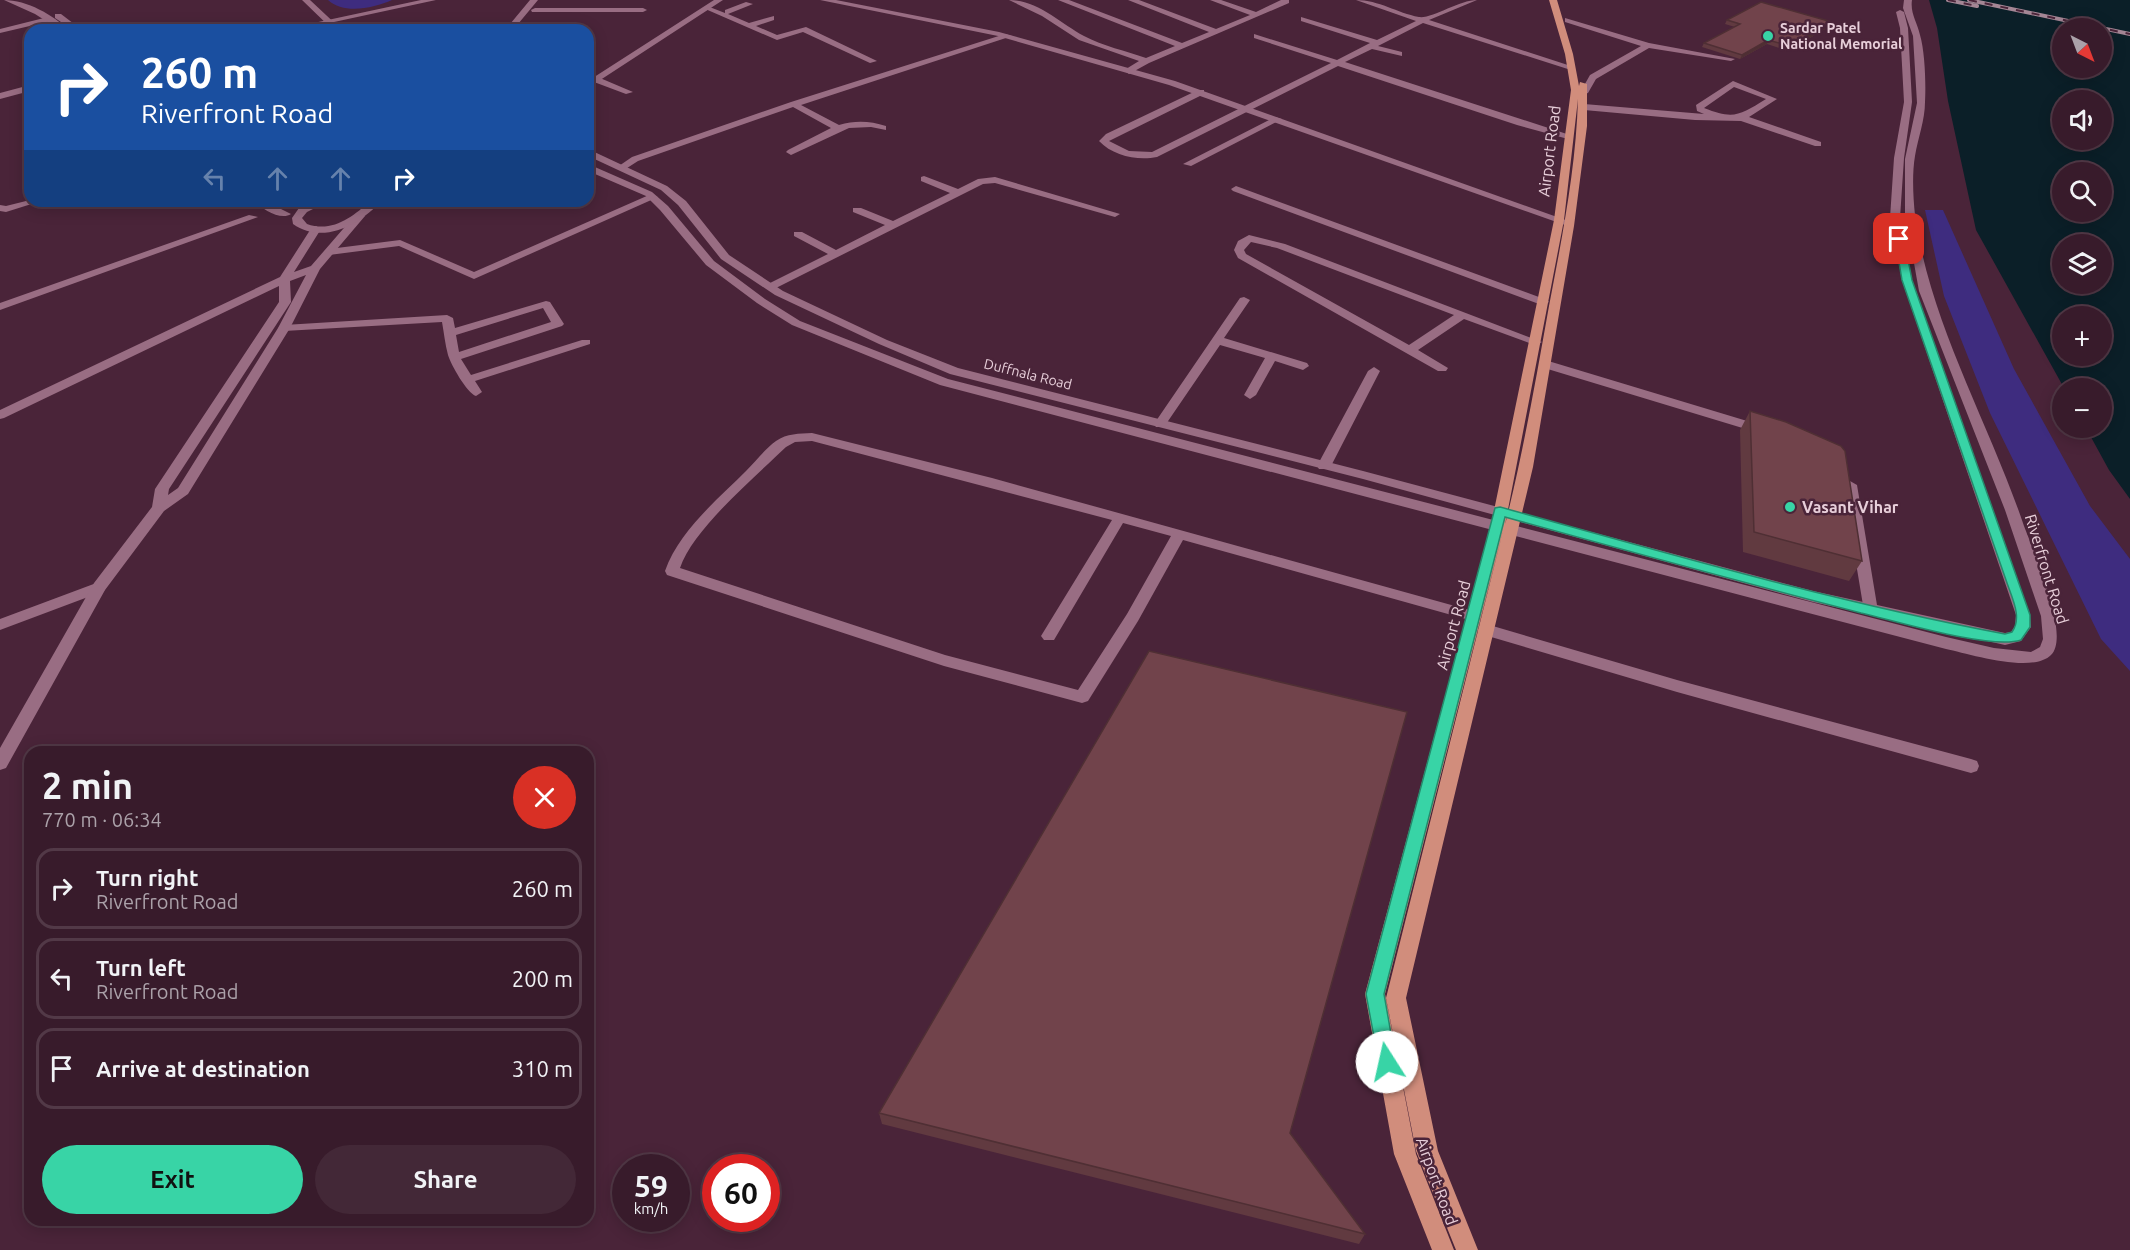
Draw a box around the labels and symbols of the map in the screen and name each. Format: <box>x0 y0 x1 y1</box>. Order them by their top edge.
north arrow <box>2052 18 2112 78</box>
place label: Sardar Patel National Memorial <box>1780 20 1902 52</box>
marker: Sardar Patel National Memorial <box>1761 29 1775 43</box>
street label: Airport Road <box>1534 104 1564 198</box>
pin <box>1873 213 1924 264</box>
street label: Duffnala Road <box>982 355 1074 393</box>
place label: Vasant Vihar <box>1802 498 1899 516</box>
marker: Vasant Vihar <box>1783 500 1797 514</box>
street label: Riverfront Road <box>2022 512 2072 626</box>
street label: Airport Road <box>1432 578 1474 672</box>
position arrow <box>1355 1030 1419 1094</box>
street label: Airport Road <box>1413 1135 1461 1227</box>
speed limit sign: 60 <box>702 1154 780 1232</box>

